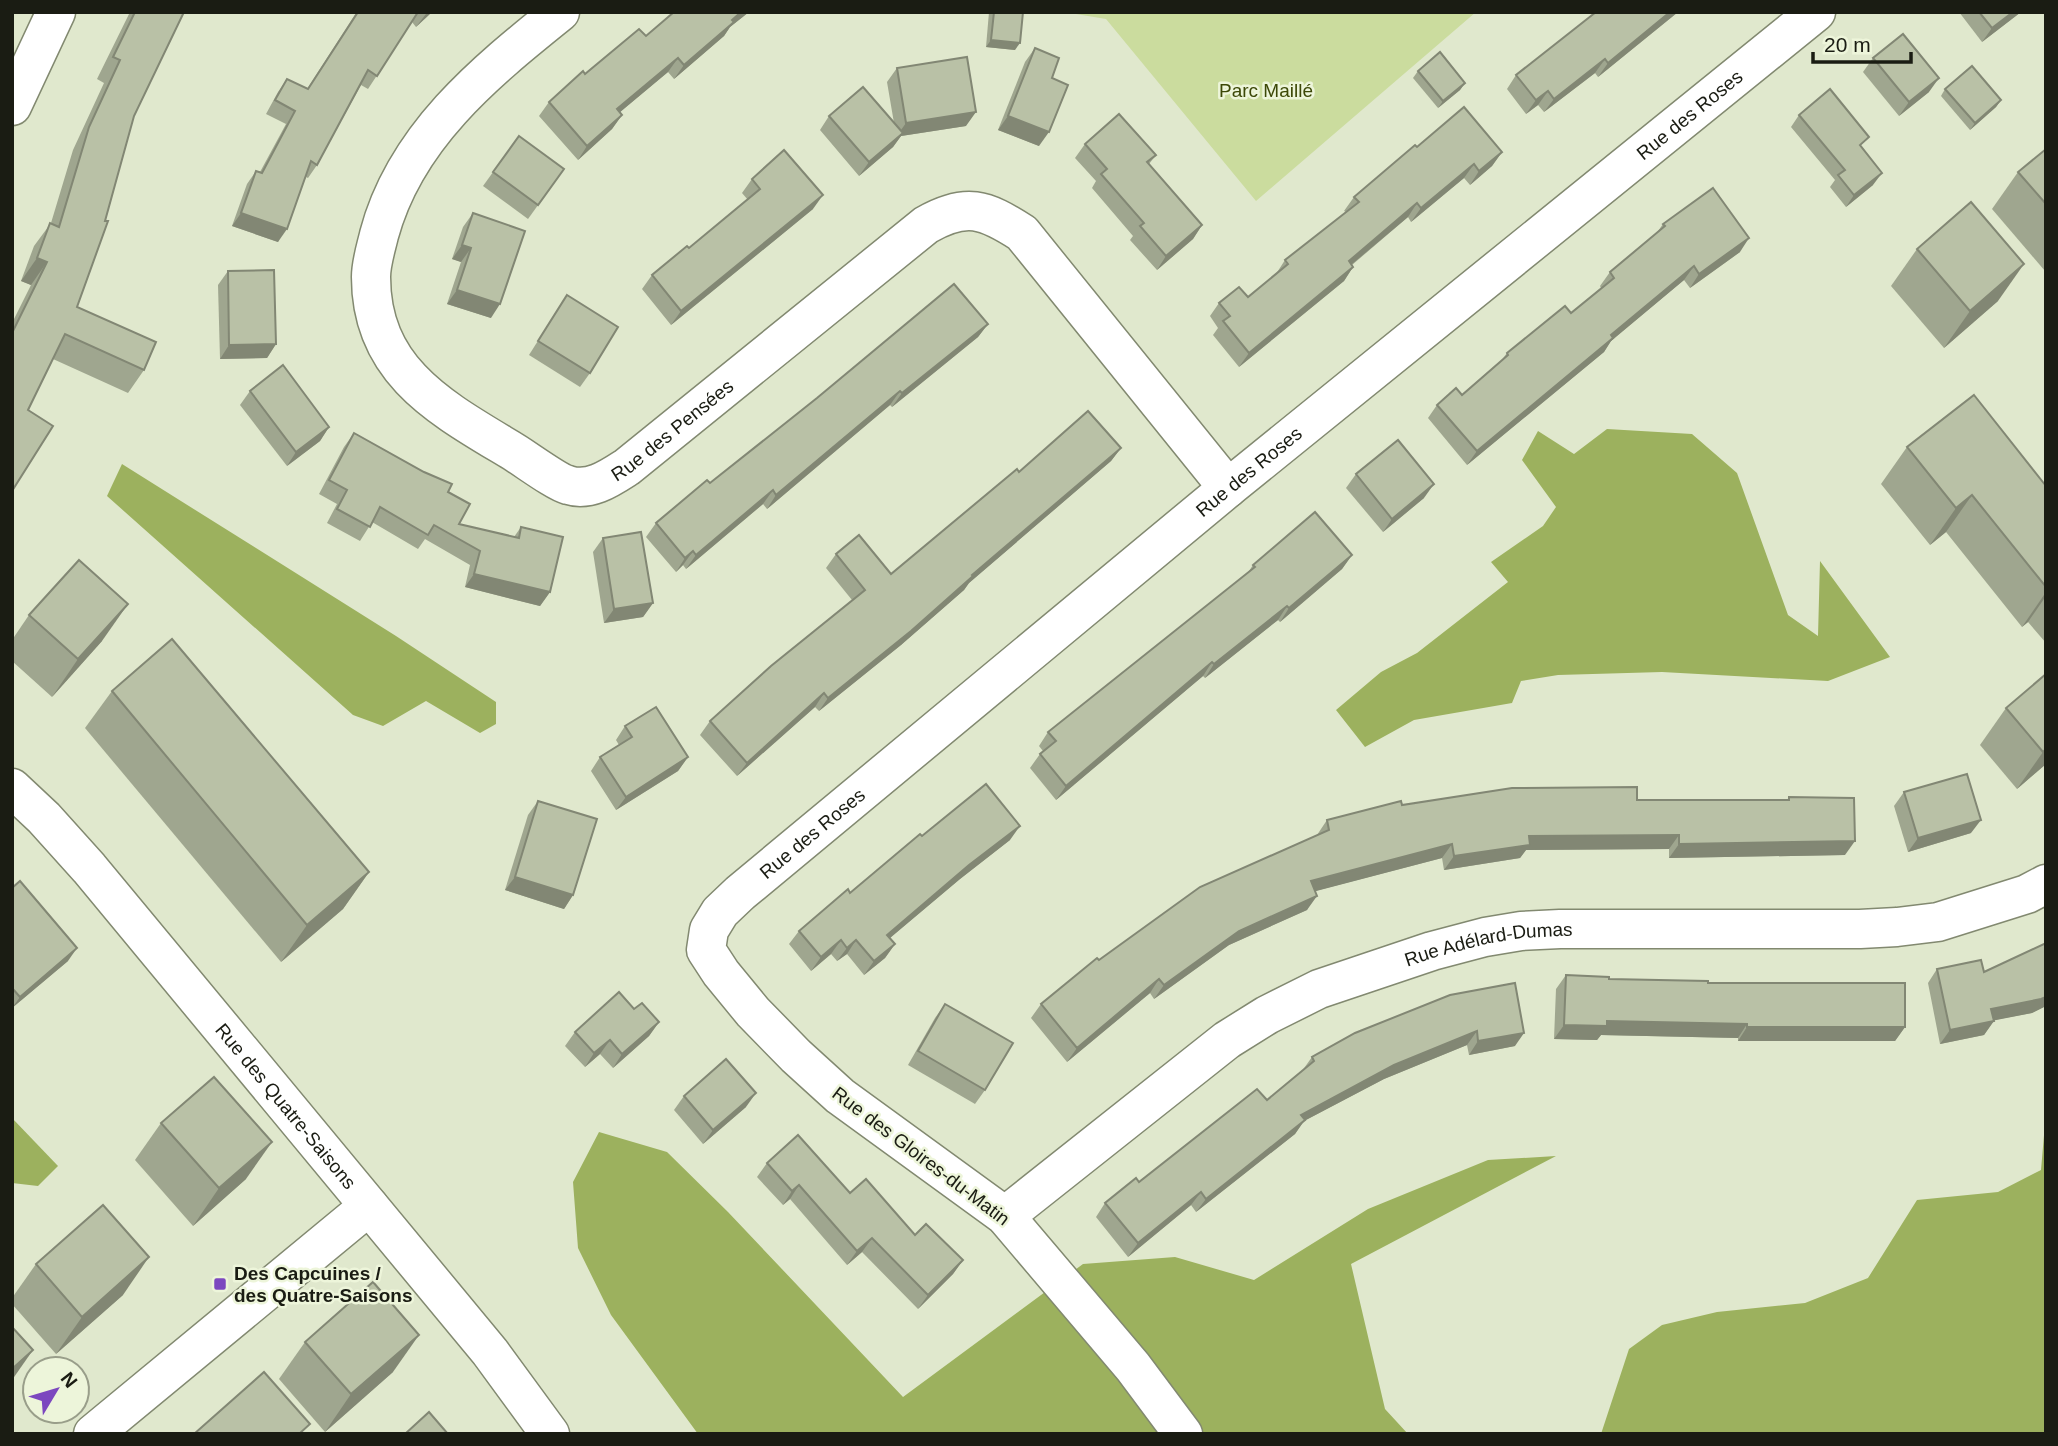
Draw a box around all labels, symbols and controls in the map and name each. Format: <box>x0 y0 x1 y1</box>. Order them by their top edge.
scale bar <box>1813 21 1911 65</box>
text: 20 m <box>1824 33 1871 56</box>
street label: Rue des Roses <box>1632 66 1746 164</box>
park label: Parc Maillé <box>1219 80 1313 101</box>
street label: Rue des Pensées <box>607 375 737 485</box>
street label: Rue des Roses <box>1192 422 1306 521</box>
street label: Rue des Roses <box>755 784 869 883</box>
street label: Rue Adélard-Dumas <box>1402 918 1572 970</box>
street label: Rue des Quatre-Saisons <box>212 1019 361 1193</box>
street label: Rue des Gloires-du-Matin <box>828 1082 1014 1230</box>
place label: Des Capcuines / des Quatre-Saisons <box>234 1263 412 1306</box>
marker: Des Capcuines / des Quatre-Saisons <box>212 1276 228 1292</box>
north arrow <box>21 1355 91 1425</box>
text: N <box>57 1368 82 1392</box>

